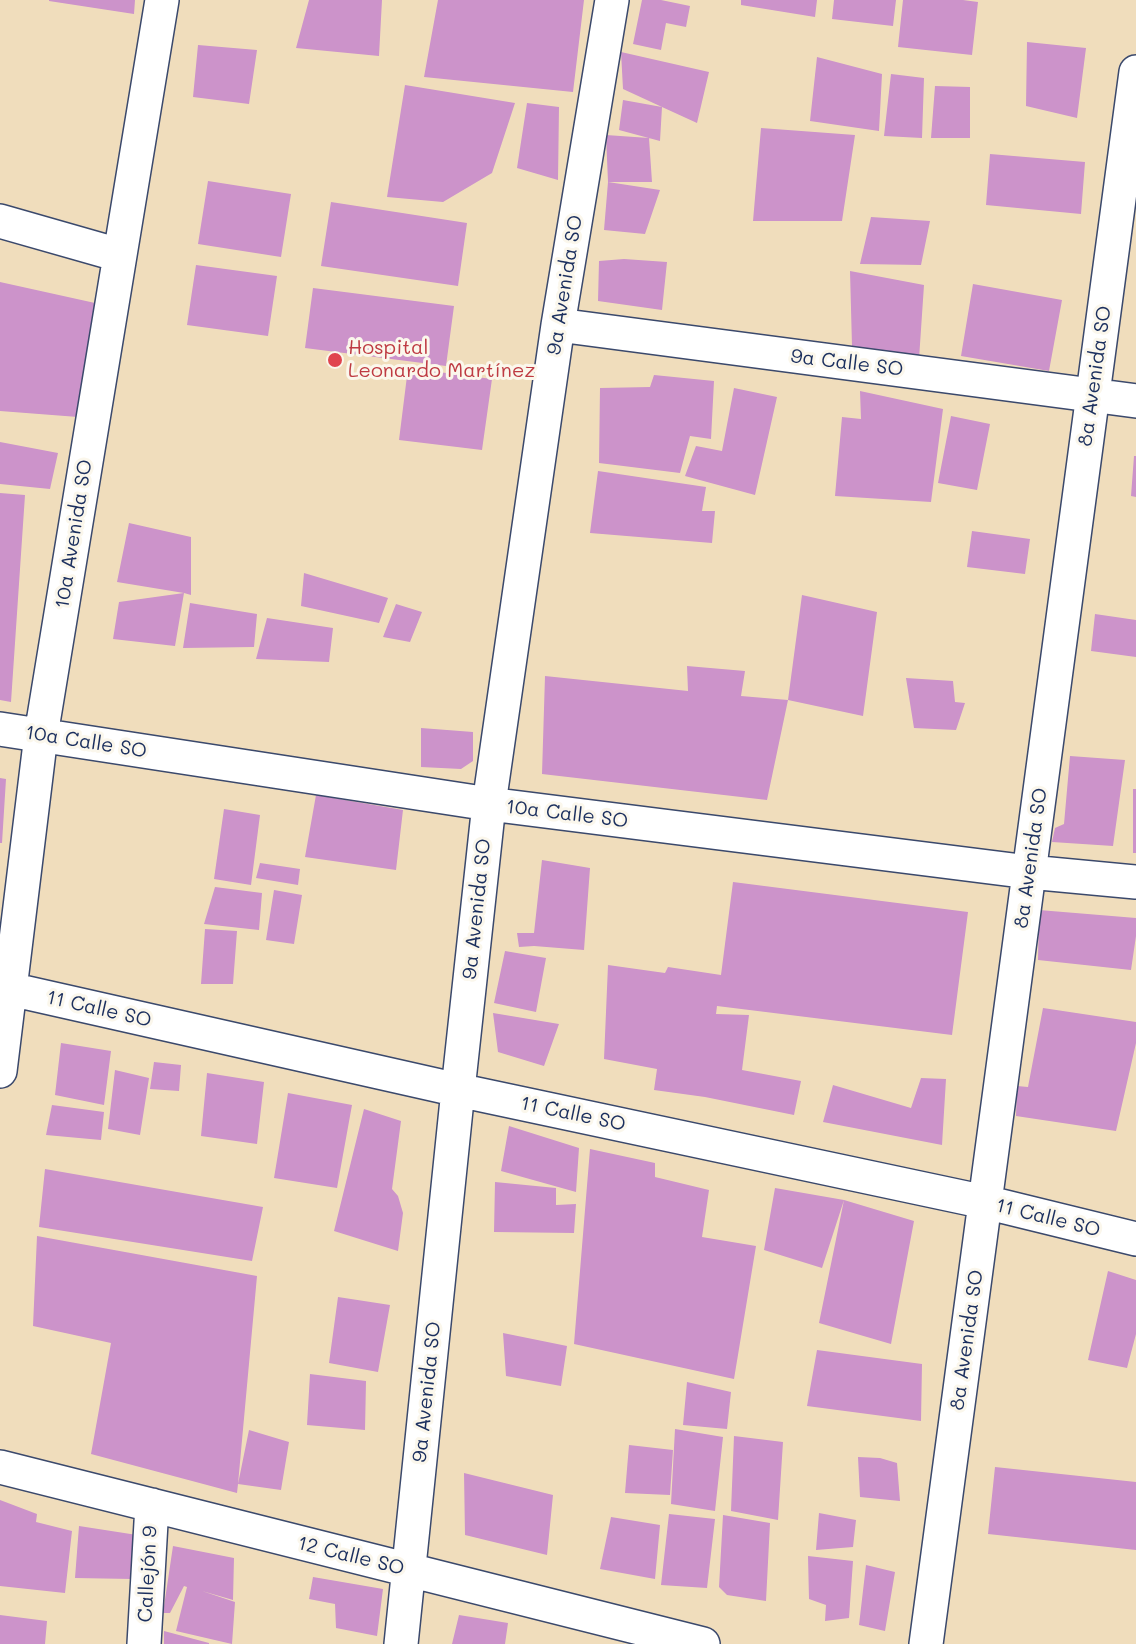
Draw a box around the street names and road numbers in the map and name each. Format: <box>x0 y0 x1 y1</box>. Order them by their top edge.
street label: 9a Avenida SO <box>542 213 588 357</box>
street label: 8a Avenida SO <box>1073 304 1117 448</box>
street label: 9a Calle SO <box>789 344 905 382</box>
street label: 10a Avenida SO <box>50 458 98 610</box>
street label: 10a Calle SO <box>23 721 149 763</box>
street label: 8a Avenida SO <box>1009 786 1053 930</box>
street label: 10a Calle SO <box>505 795 629 833</box>
street label: 9a Avenida SO <box>458 837 496 981</box>
street label: 11 Calle SO <box>44 985 154 1033</box>
street label: 11 Calle SO <box>518 1091 628 1137</box>
street label: 11 Calle SO <box>993 1193 1103 1243</box>
street label: 8a Avenida SO <box>945 1268 989 1412</box>
street label: 9a Avenida SO <box>408 1320 446 1464</box>
street label: Callejón 9 <box>133 1525 163 1623</box>
street label: 12 Calle SO <box>295 1531 407 1581</box>

